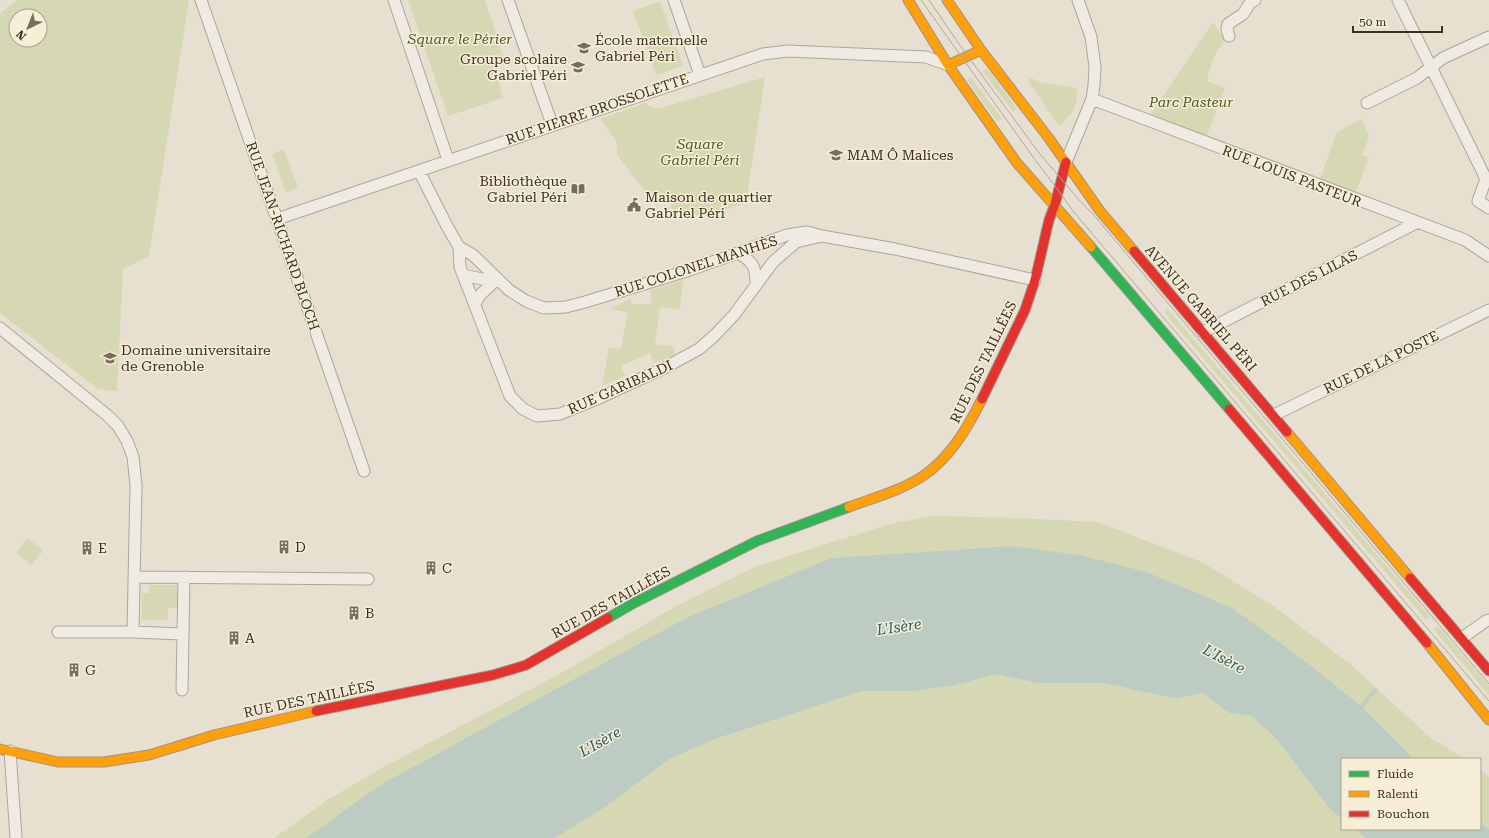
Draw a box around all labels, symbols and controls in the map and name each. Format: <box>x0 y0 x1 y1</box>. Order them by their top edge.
north arrow <box>8 8 48 48</box>
scale bar <box>1353 8 1442 34</box>
text: 50 m <box>1359 15 1386 29</box>
text: N <box>14 27 29 43</box>
park label: Square le Périer <box>407 31 512 47</box>
place label: École maternelle Gabriel Péri <box>595 32 708 64</box>
school or university icon: École maternelle Gabriel Péri <box>576 40 592 56</box>
place label: Groupe scolaire Gabriel Péri <box>460 51 568 83</box>
school or university icon: Groupe scolaire Gabriel Péri <box>570 59 586 75</box>
street label: RUE PIERRE BROSSOLETTE <box>504 70 690 148</box>
park label: Parc Pasteur <box>1148 94 1233 110</box>
park label: Square Gabriel Péri <box>660 136 740 168</box>
street label: RUE JEAN-RICHARD BLOCH <box>243 139 323 333</box>
street label: RUE LOUIS PASTEUR <box>1220 142 1364 210</box>
school or university icon: MAM Ô Malices <box>828 147 844 163</box>
place label: MAM Ô Malices <box>847 147 954 163</box>
place label: Bibliothèque Gabriel Péri <box>479 173 568 205</box>
library icon: Bibliothèque Gabriel Péri <box>570 181 586 197</box>
place label: Maison de quartier Gabriel Péri <box>645 189 773 221</box>
public building icon: Maison de quartier Gabriel Péri <box>626 197 642 213</box>
street label: RUE COLONEL MANHÈS <box>613 232 780 300</box>
street label: AVENUE GABRIEL PÉRI <box>1142 242 1260 374</box>
street label: RUE DES LILAS <box>1258 246 1360 309</box>
street label: RUE DES TAILLÉES <box>947 298 1020 425</box>
street label: RUE DE LA POSTE <box>1321 327 1441 397</box>
place label: Domaine universitaire de Grenoble <box>121 342 271 374</box>
school or university icon: Domaine universitaire de Grenoble <box>102 350 118 366</box>
street label: RUE GARIBALDI <box>565 357 675 417</box>
building icon: D <box>276 539 292 555</box>
place label: D <box>295 539 306 555</box>
building icon: E <box>79 540 95 556</box>
place label: E <box>98 540 107 556</box>
building icon: C <box>423 560 439 576</box>
place label: C <box>442 560 452 576</box>
street label: RUE DES TAILLÉES <box>549 563 673 641</box>
building icon: B <box>346 605 362 621</box>
place label: B <box>365 605 374 621</box>
water label: L'Isère <box>874 615 923 639</box>
building icon: A <box>226 630 242 646</box>
place label: A <box>245 630 255 646</box>
water label: L'Isère <box>1199 640 1248 678</box>
building icon: G <box>66 662 82 678</box>
place label: G <box>85 662 96 678</box>
street label: RUE DES TAILLÉES <box>242 677 376 721</box>
water label: L'Isère <box>575 723 624 762</box>
legend <box>1341 758 1481 830</box>
text: Fluide <box>1377 767 1414 781</box>
text: Ralenti <box>1377 787 1418 801</box>
text: Bouchon <box>1377 807 1430 821</box>

